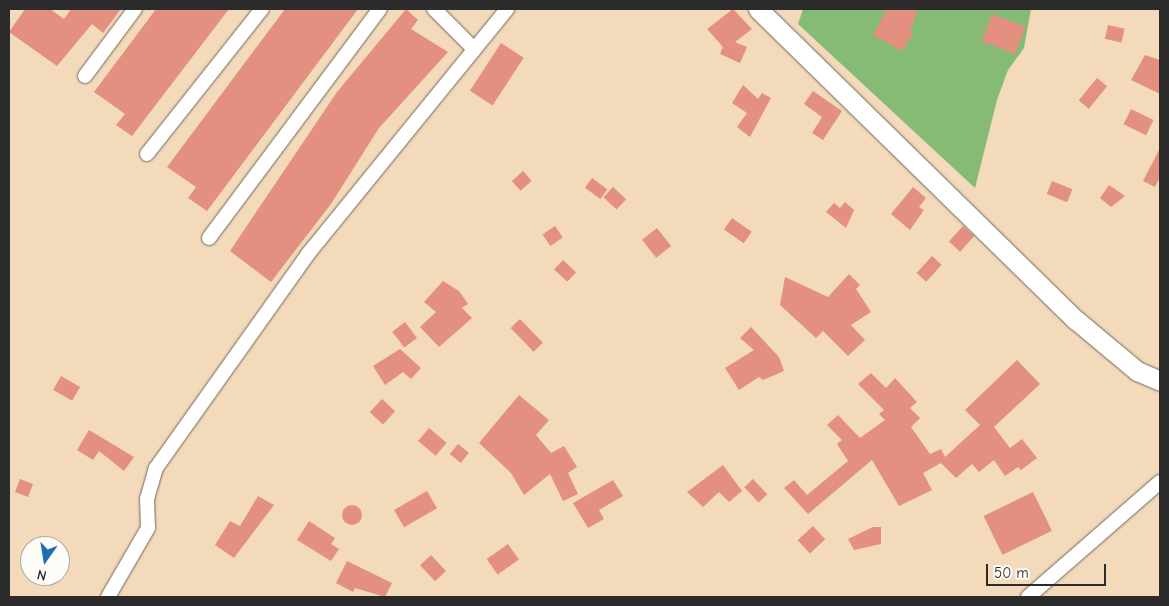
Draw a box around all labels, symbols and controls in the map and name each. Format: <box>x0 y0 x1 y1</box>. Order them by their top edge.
north arrow <box>20 536 70 586</box>
scale bar <box>989 554 1109 586</box>
text: 50 m <box>994 564 1029 582</box>
text: N <box>35 566 48 584</box>

